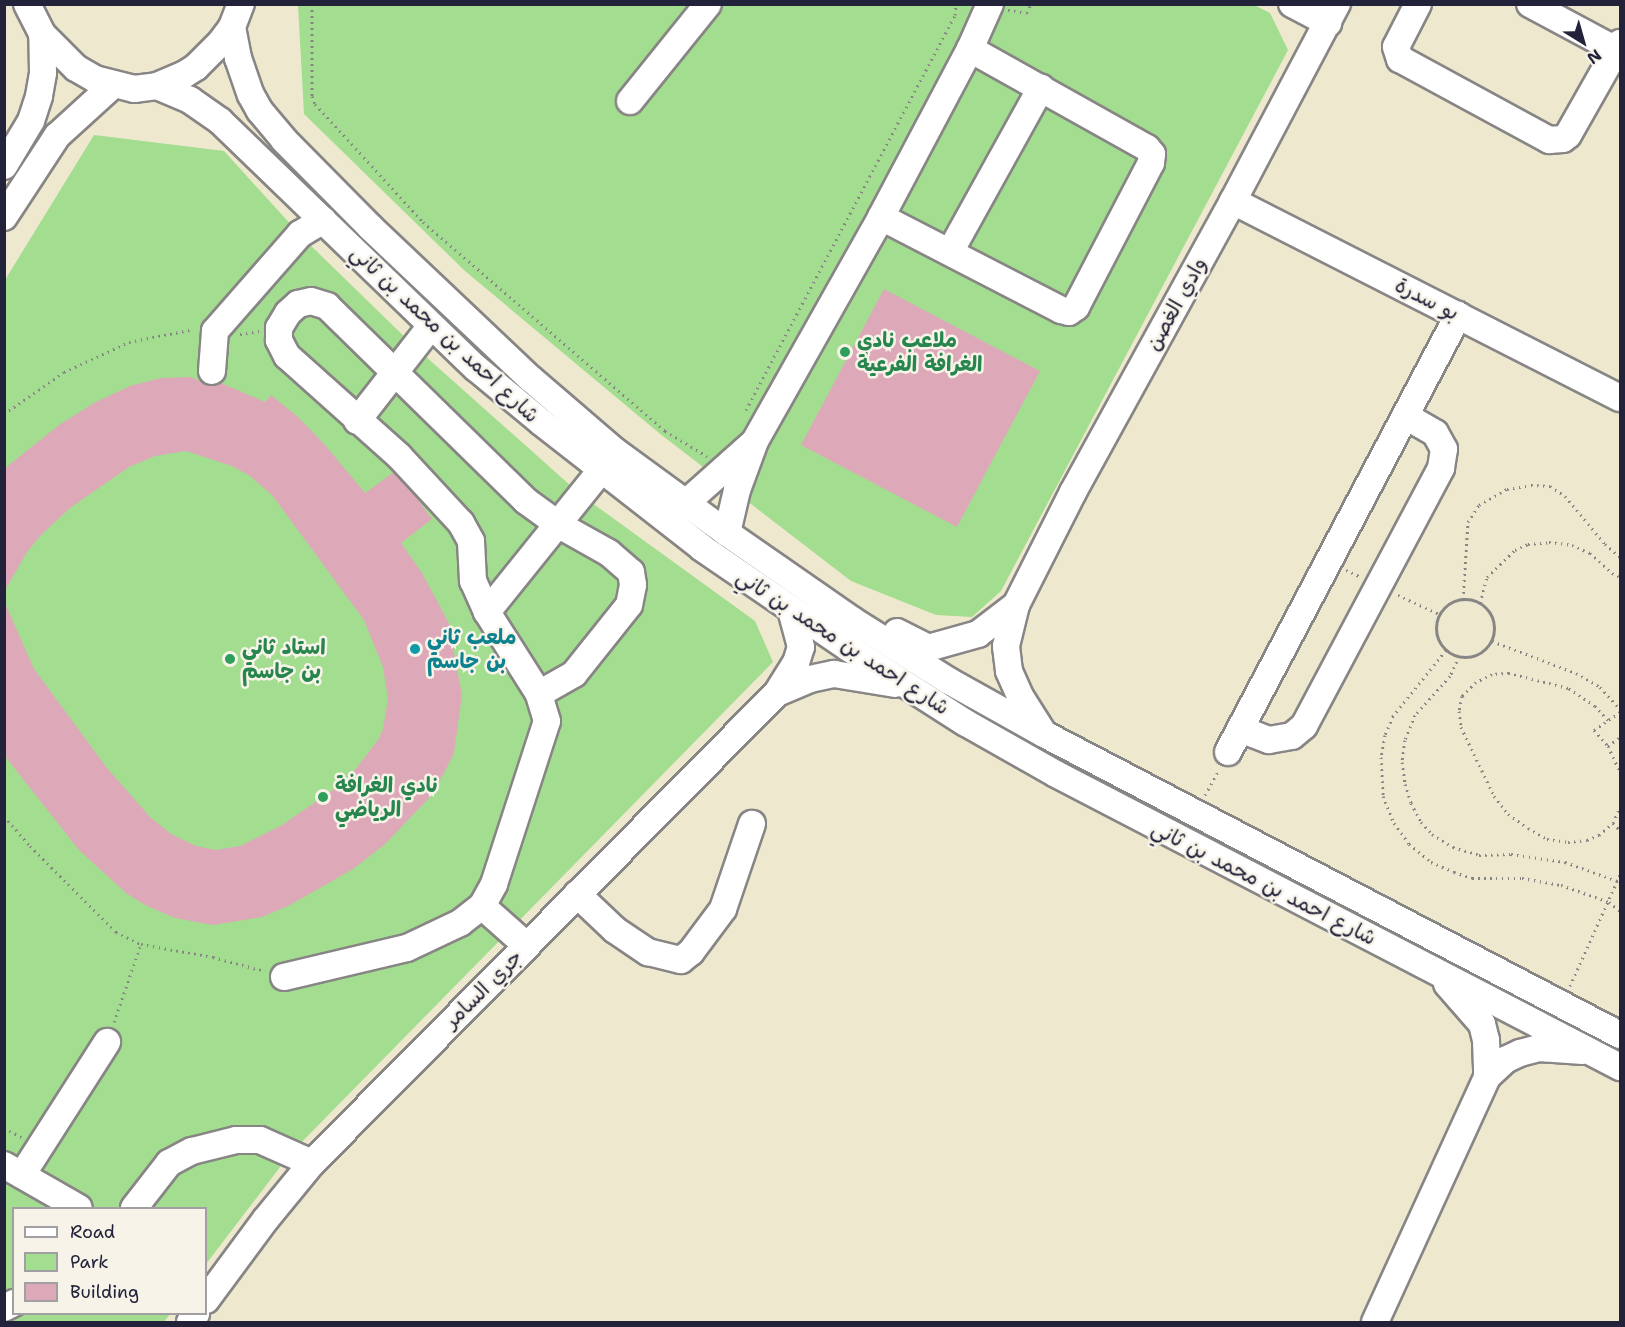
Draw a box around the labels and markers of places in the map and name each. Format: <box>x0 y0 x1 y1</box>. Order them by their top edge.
place label: ملاعب نادي الغرافة الفرعية <box>857 327 982 377</box>
marker: ملاعب نادي الغرافة الفرعية <box>838 345 852 359</box>
place label: ملعب ثاني بن جاسم <box>427 624 516 674</box>
place label: استاد ثاني بن جاسم <box>242 634 326 684</box>
marker: ملعب ثاني بن جاسم <box>408 642 422 656</box>
marker: استاد ثاني بن جاسم <box>223 652 237 666</box>
place label: نادي الغرافة الرياضي <box>335 772 438 822</box>
marker: نادي الغرافة الرياضي <box>316 790 330 804</box>

